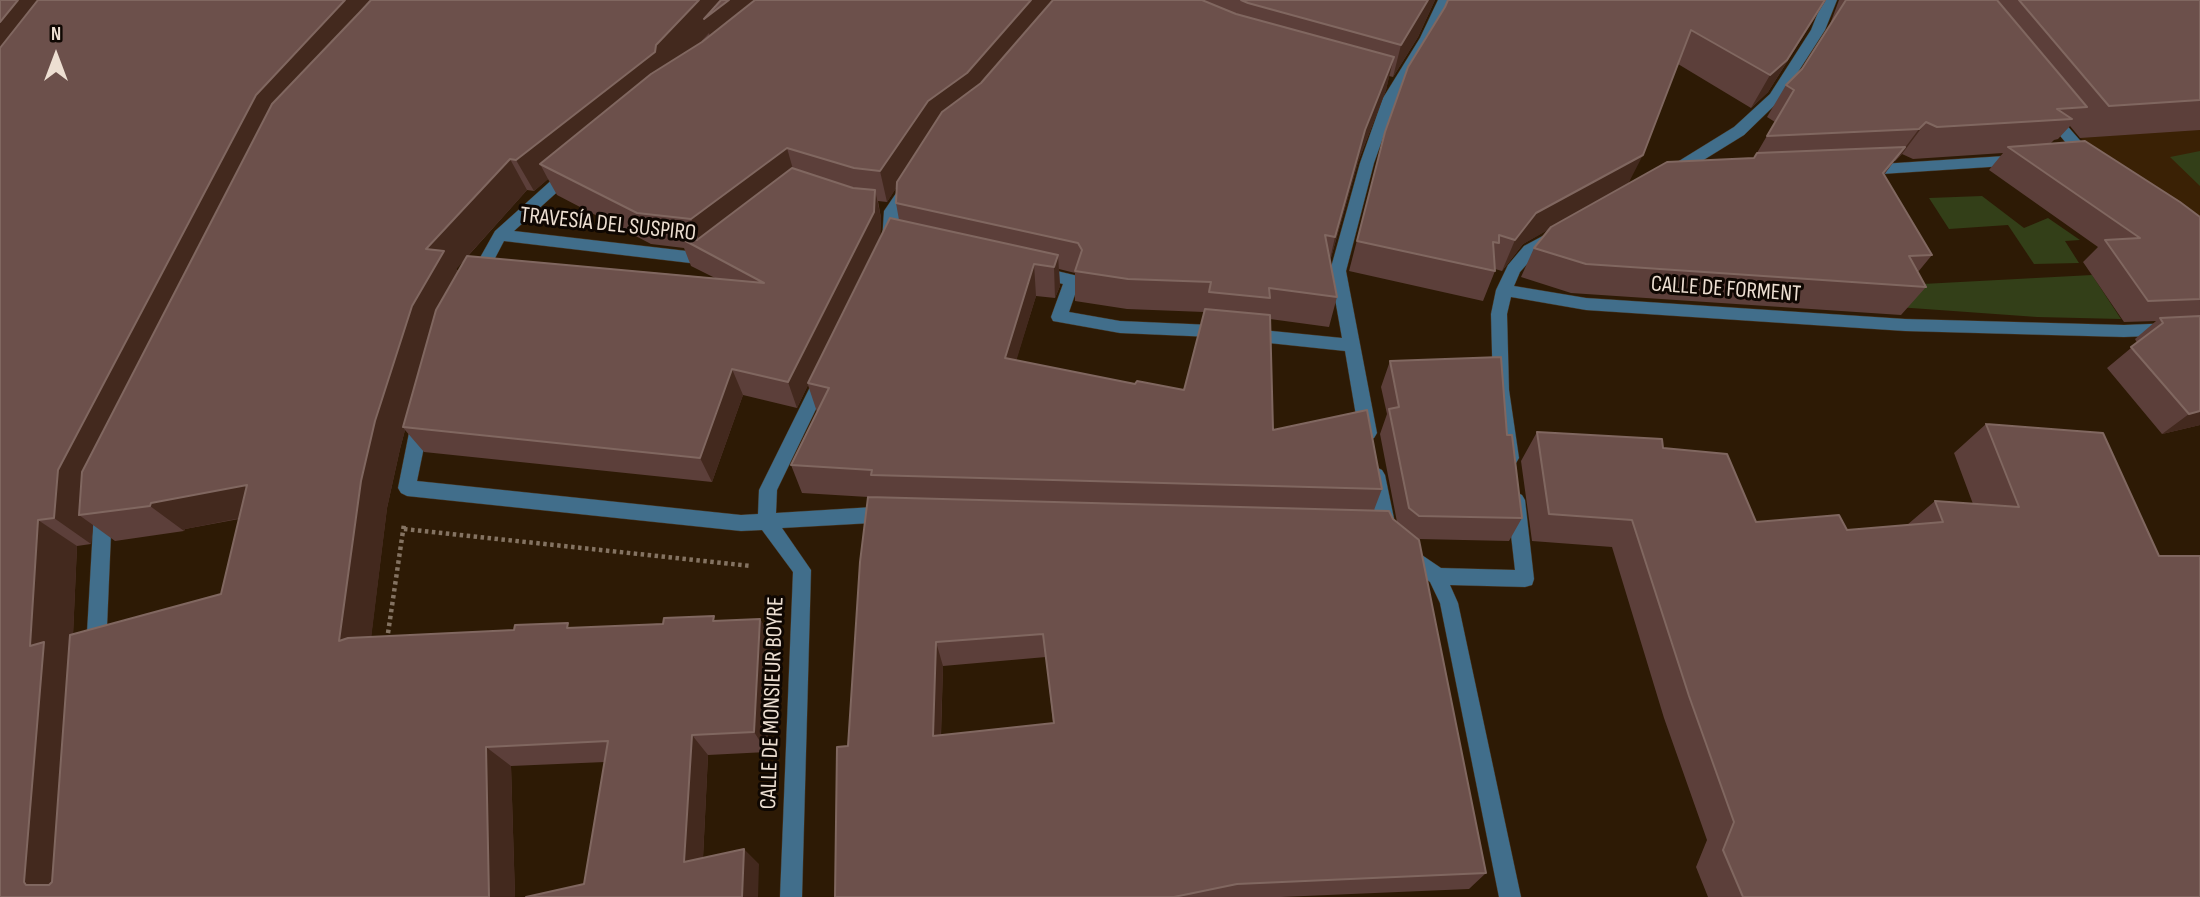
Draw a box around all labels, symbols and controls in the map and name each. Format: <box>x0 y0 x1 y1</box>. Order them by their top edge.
north arrow <box>21 21 91 91</box>
text: N <box>51 23 61 46</box>
street label: TRAVESÍA DEL SUSPIRO <box>519 202 697 248</box>
street label: CALLE DE FORMENT <box>1650 271 1802 309</box>
street label: CALLE DE MONSIEUR BOYRE <box>755 596 791 810</box>

